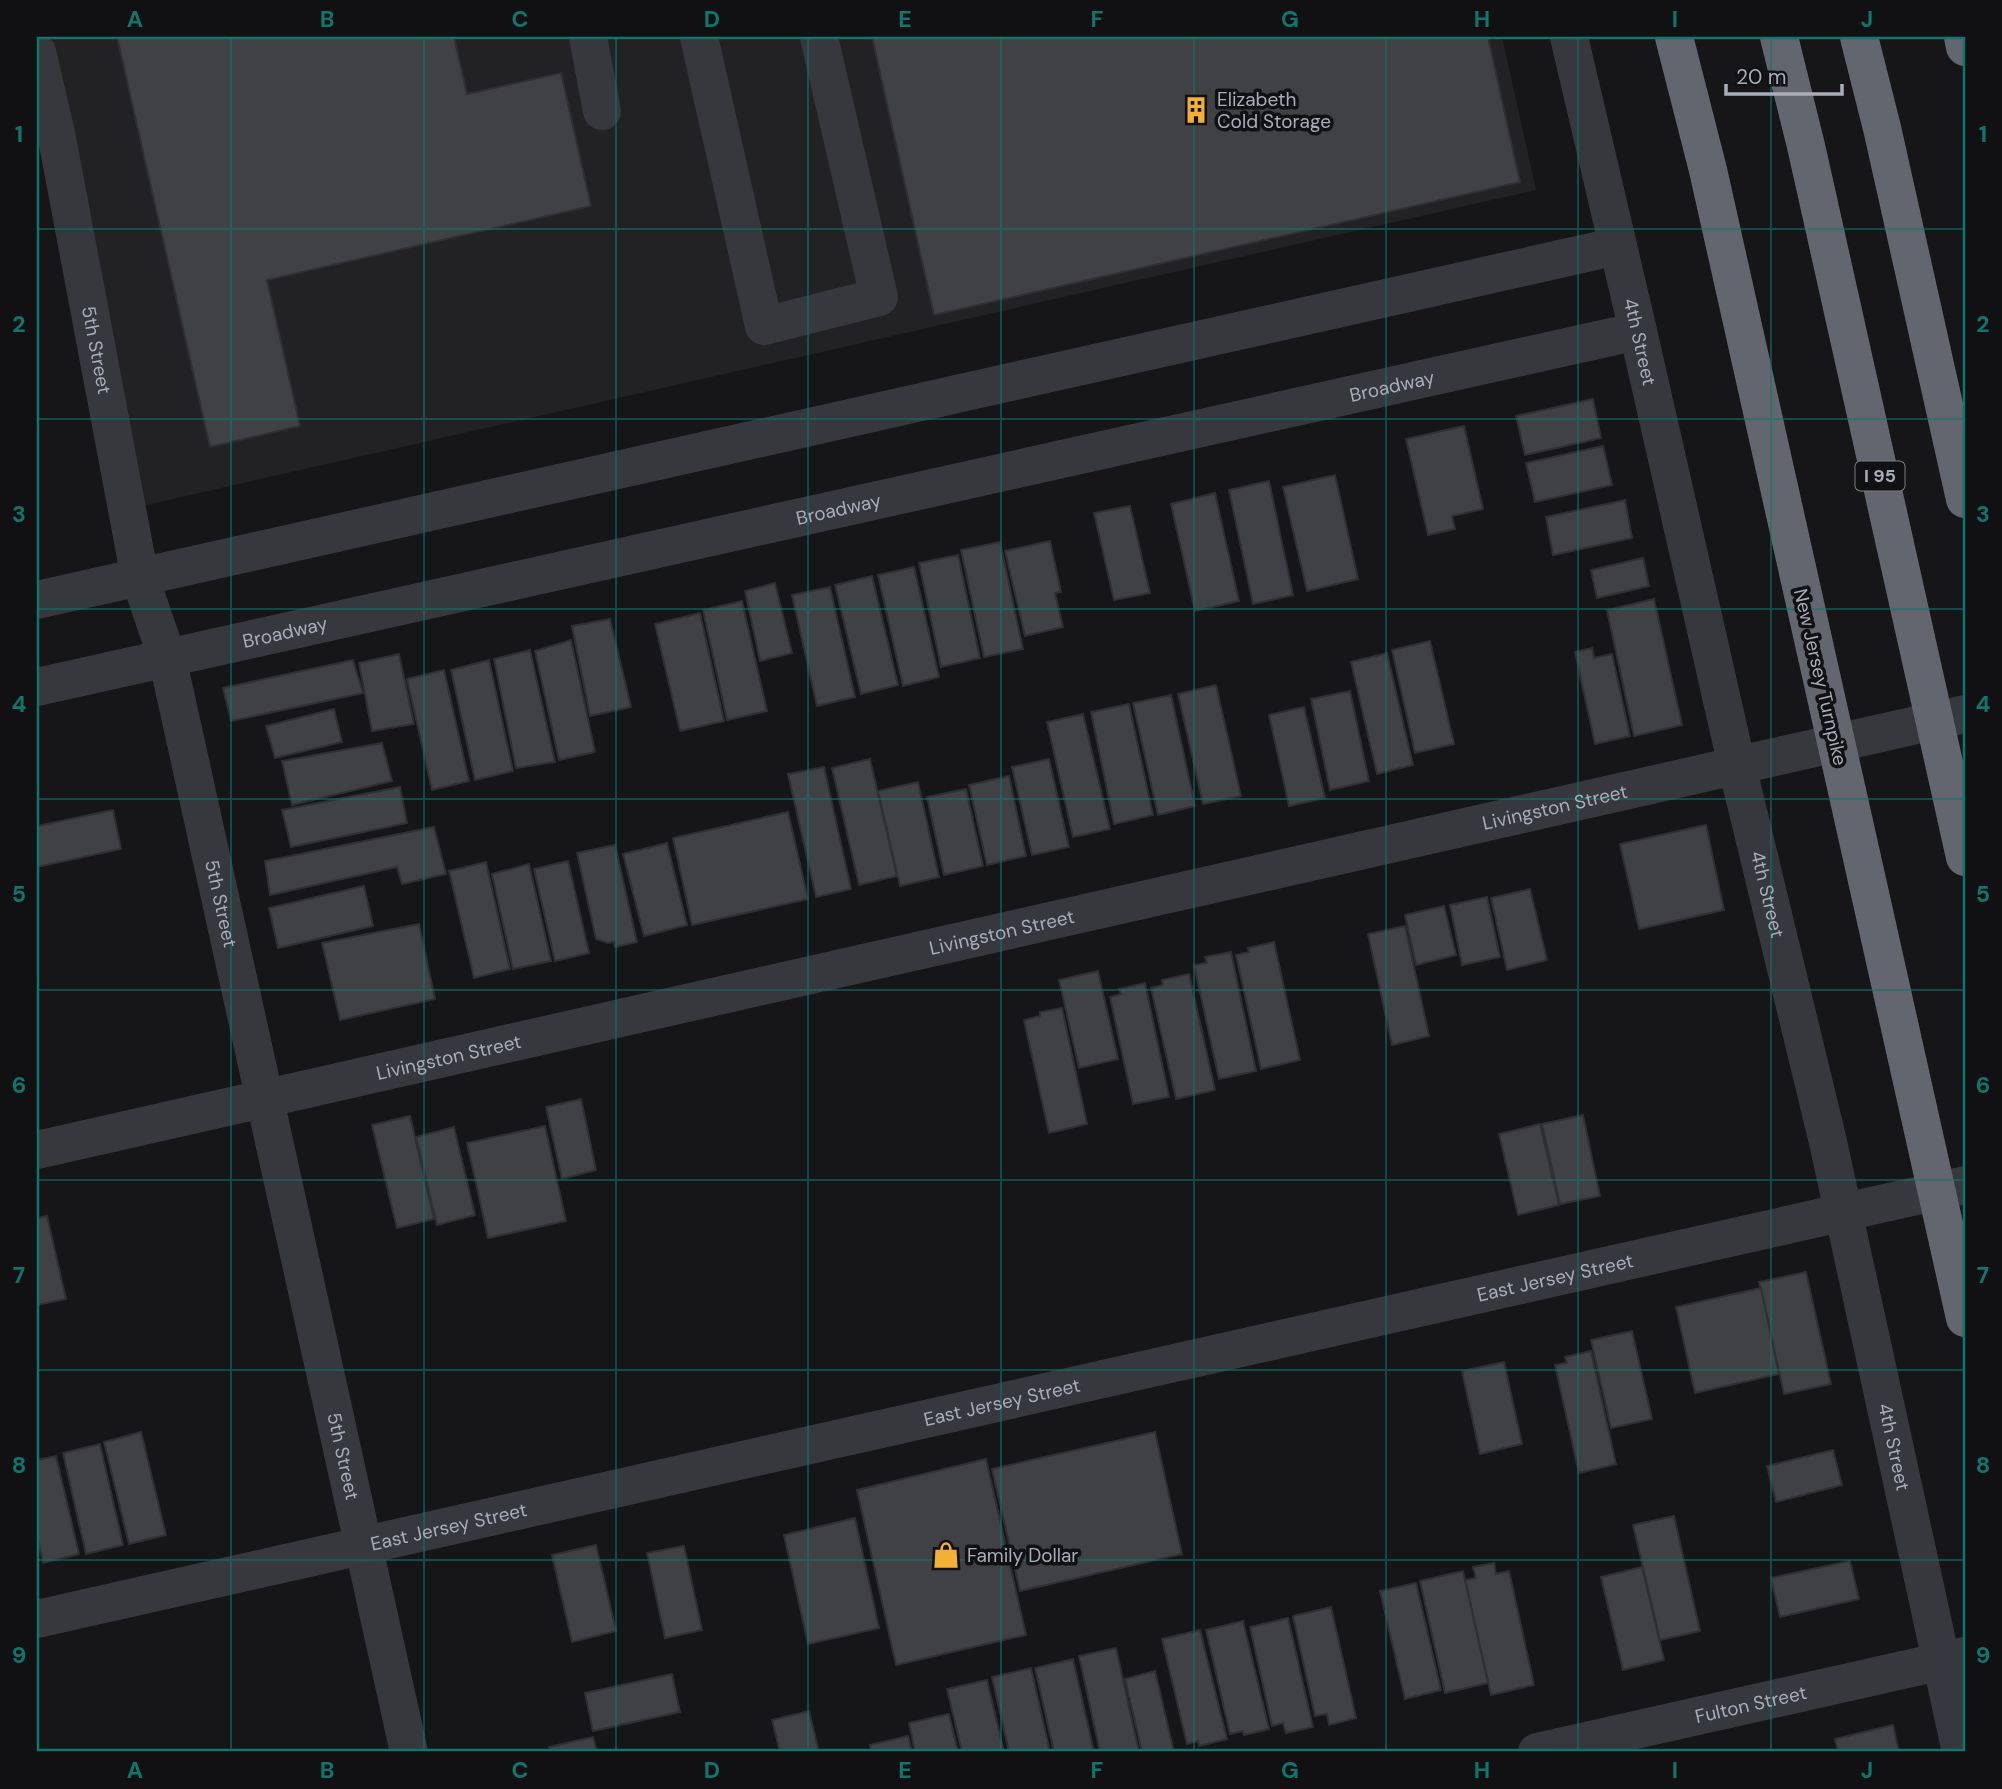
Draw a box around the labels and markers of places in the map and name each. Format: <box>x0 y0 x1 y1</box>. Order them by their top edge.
place label: Elizabeth Cold Storage <box>1217 87 1331 134</box>
building icon: Elizabeth Cold Storage <box>1181 95 1211 125</box>
shop icon: Family Dollar <box>931 1540 961 1570</box>
place label: Family Dollar <box>967 1543 1078 1568</box>

